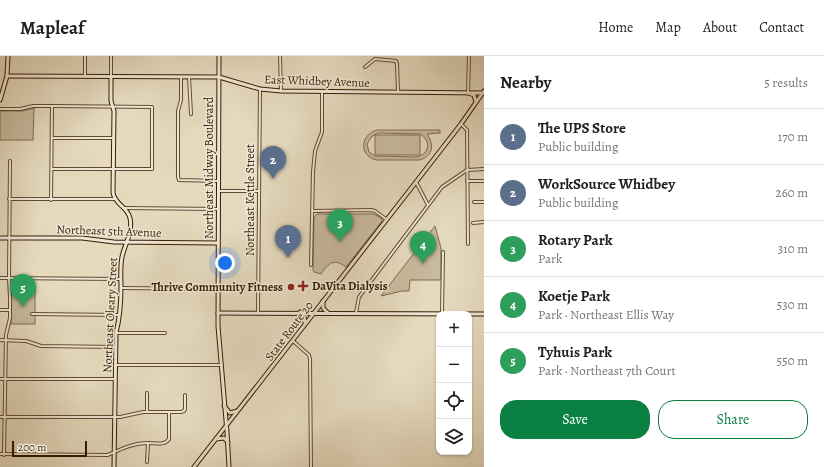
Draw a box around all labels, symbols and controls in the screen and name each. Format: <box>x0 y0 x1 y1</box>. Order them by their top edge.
text: Mapleaf <box>20 15 85 41</box>
text: Home <box>598 18 633 37</box>
text: Map <box>655 18 681 37</box>
text: About <box>703 18 737 37</box>
text: Contact <box>759 18 804 37</box>
street label: East Whidbey Avenue <box>264 71 370 91</box>
text: Nearby <box>500 71 551 94</box>
text: 5 results <box>764 74 808 91</box>
street label: Northeast Midway Boulevard <box>201 96 217 239</box>
text: The UPS Store <box>538 118 626 138</box>
text: 1 <box>511 128 515 145</box>
text: 170 m <box>778 128 808 145</box>
text: Public building <box>538 138 618 155</box>
street label: Northeast Kettle Street <box>242 144 258 256</box>
pin: 2 <box>260 146 286 179</box>
text: WorkSource Whidbey <box>538 174 675 194</box>
text: 2 <box>510 184 516 201</box>
text: 260 m <box>775 184 808 201</box>
text: Public building <box>538 194 618 211</box>
pin: 3 <box>327 209 353 242</box>
street label: Northeast 5th Avenue <box>56 221 162 241</box>
pin: 1 <box>275 225 301 258</box>
text: Rotary Park <box>538 230 612 250</box>
pin: 4 <box>410 231 436 264</box>
text: 3 <box>510 240 516 257</box>
text: 310 m <box>778 240 808 257</box>
text: Park <box>538 250 562 267</box>
your location <box>215 253 235 273</box>
street label: Northeast Oleary Street <box>99 257 121 373</box>
pin: 5 <box>10 274 36 307</box>
place label: DaVita Dialysis <box>312 278 388 294</box>
place label: Thrive Community Fitness <box>152 279 283 295</box>
marker: DaVita Dialysis <box>297 280 309 292</box>
marker: Thrive Community Fitness <box>286 282 296 292</box>
text: Koetje Park <box>538 286 610 306</box>
text: 4 <box>510 296 516 313</box>
text: 530 m <box>777 296 808 313</box>
street label: State Route 20 <box>261 298 317 364</box>
text: Park · Northeast Ellis Way <box>538 306 674 323</box>
map controls <box>436 311 472 455</box>
button: + <box>436 311 472 347</box>
text: Tyhuis Park <box>538 342 612 362</box>
button: − <box>436 347 472 383</box>
text: 5 <box>510 352 516 369</box>
text: 550 m <box>777 352 808 369</box>
text: Park · Northeast 7th Court <box>538 362 676 379</box>
button: locate <box>436 383 472 419</box>
button: Save <box>500 400 650 439</box>
button: Share <box>658 400 808 439</box>
button: layers <box>436 419 472 455</box>
scale bar <box>12 439 87 458</box>
text: 200 m <box>18 440 46 455</box>

